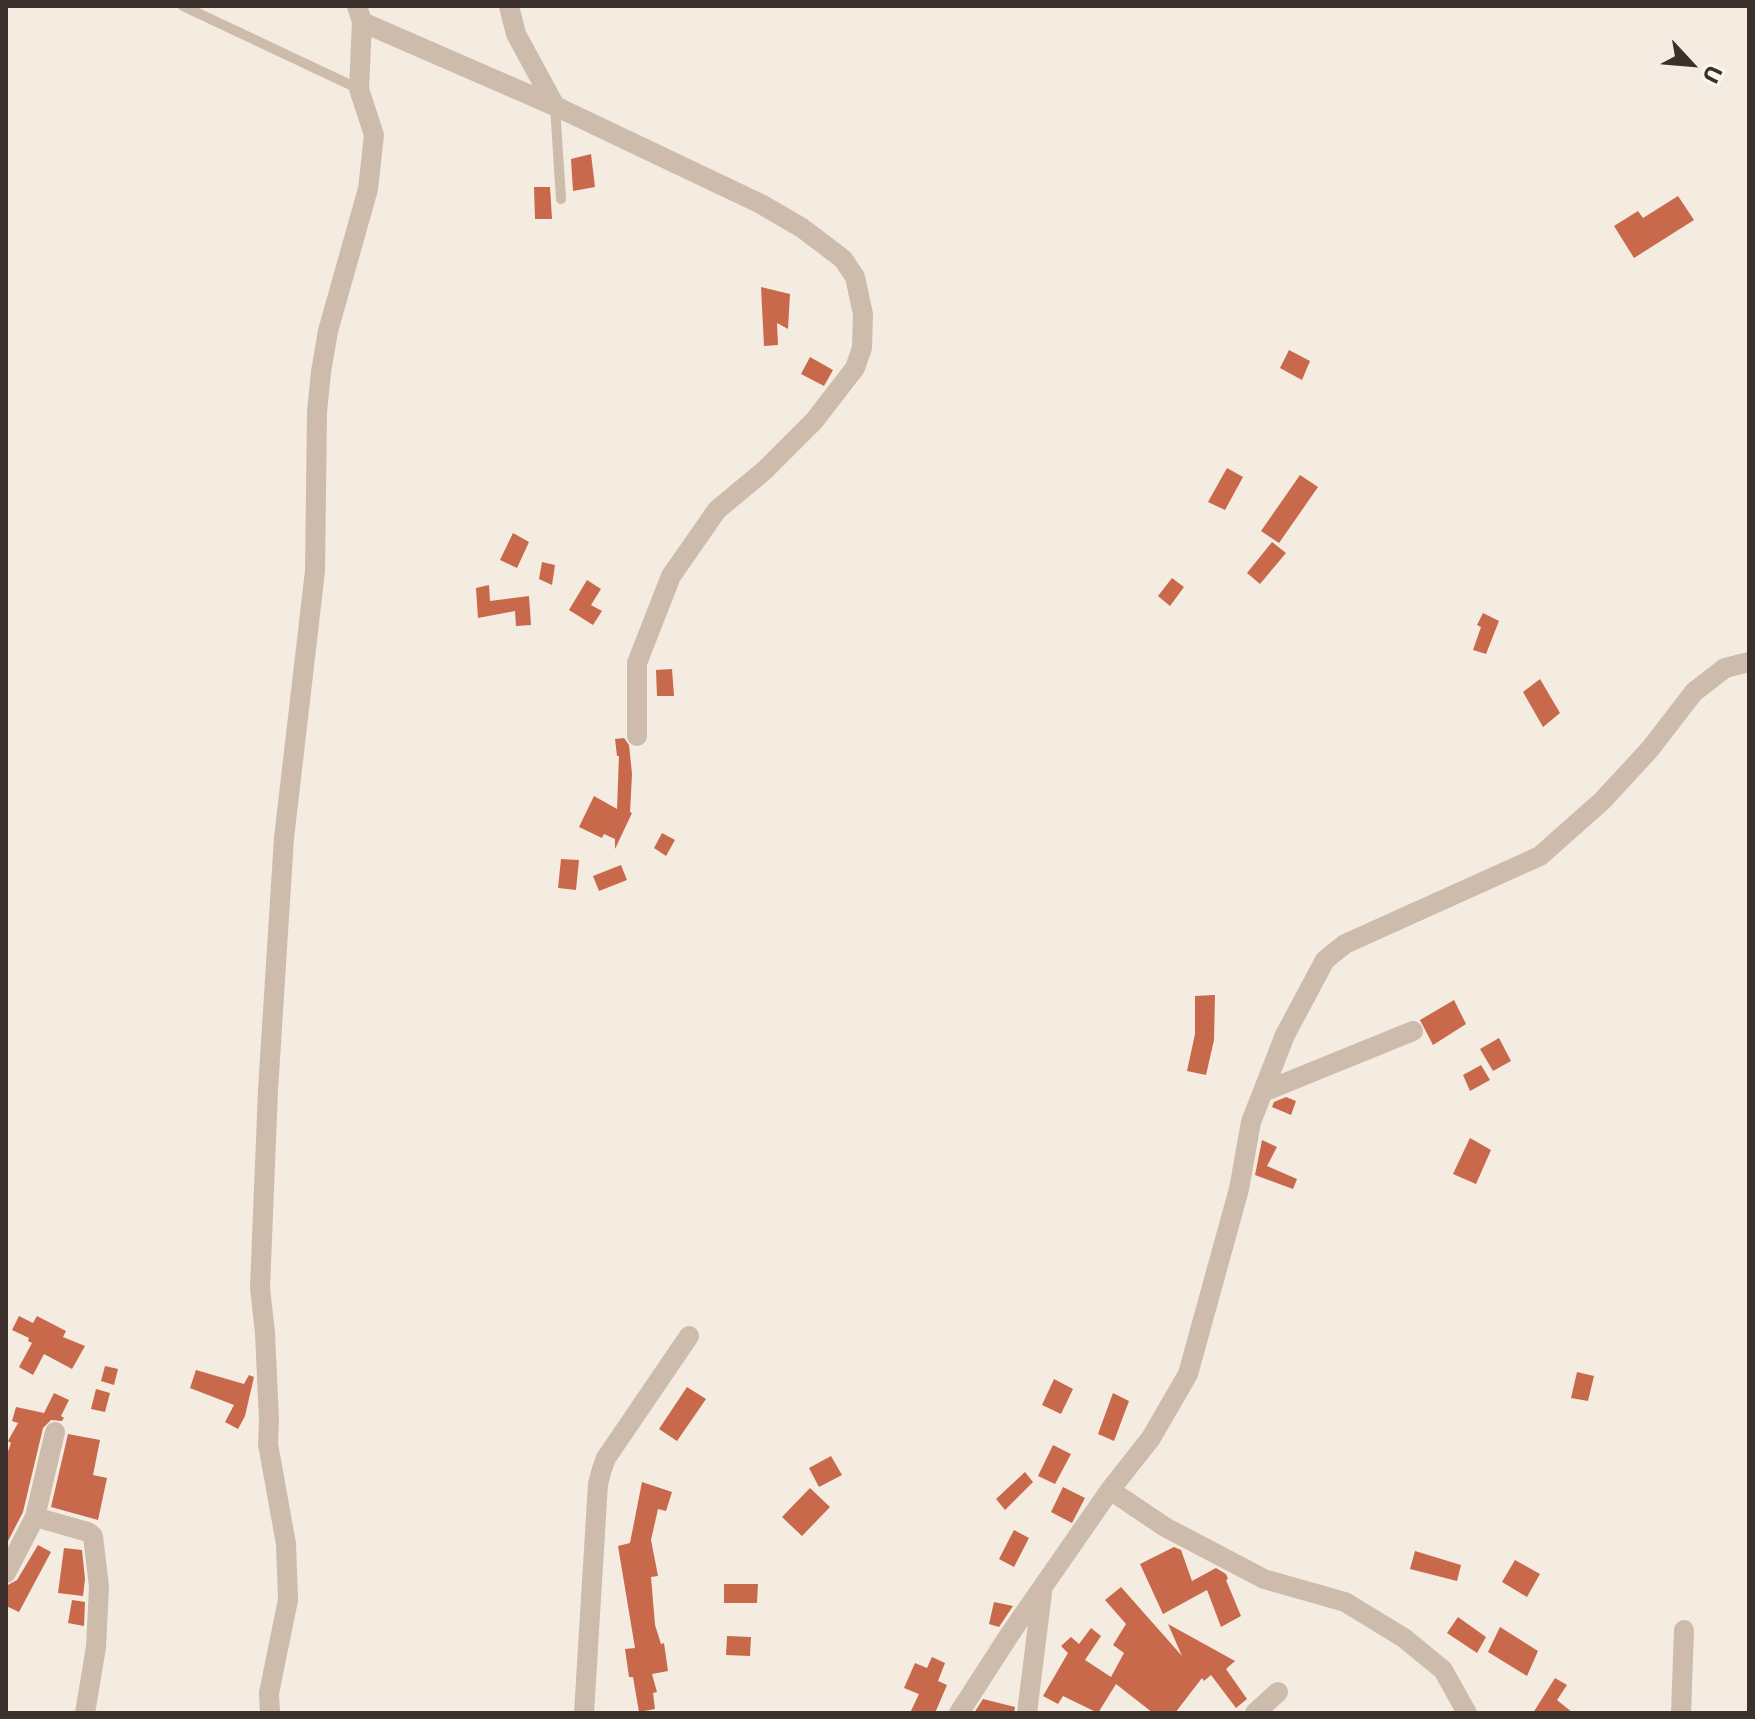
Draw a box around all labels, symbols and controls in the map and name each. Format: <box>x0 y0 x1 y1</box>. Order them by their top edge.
north arrow <box>1651 24 1731 104</box>
text: U <box>1697 62 1729 88</box>

